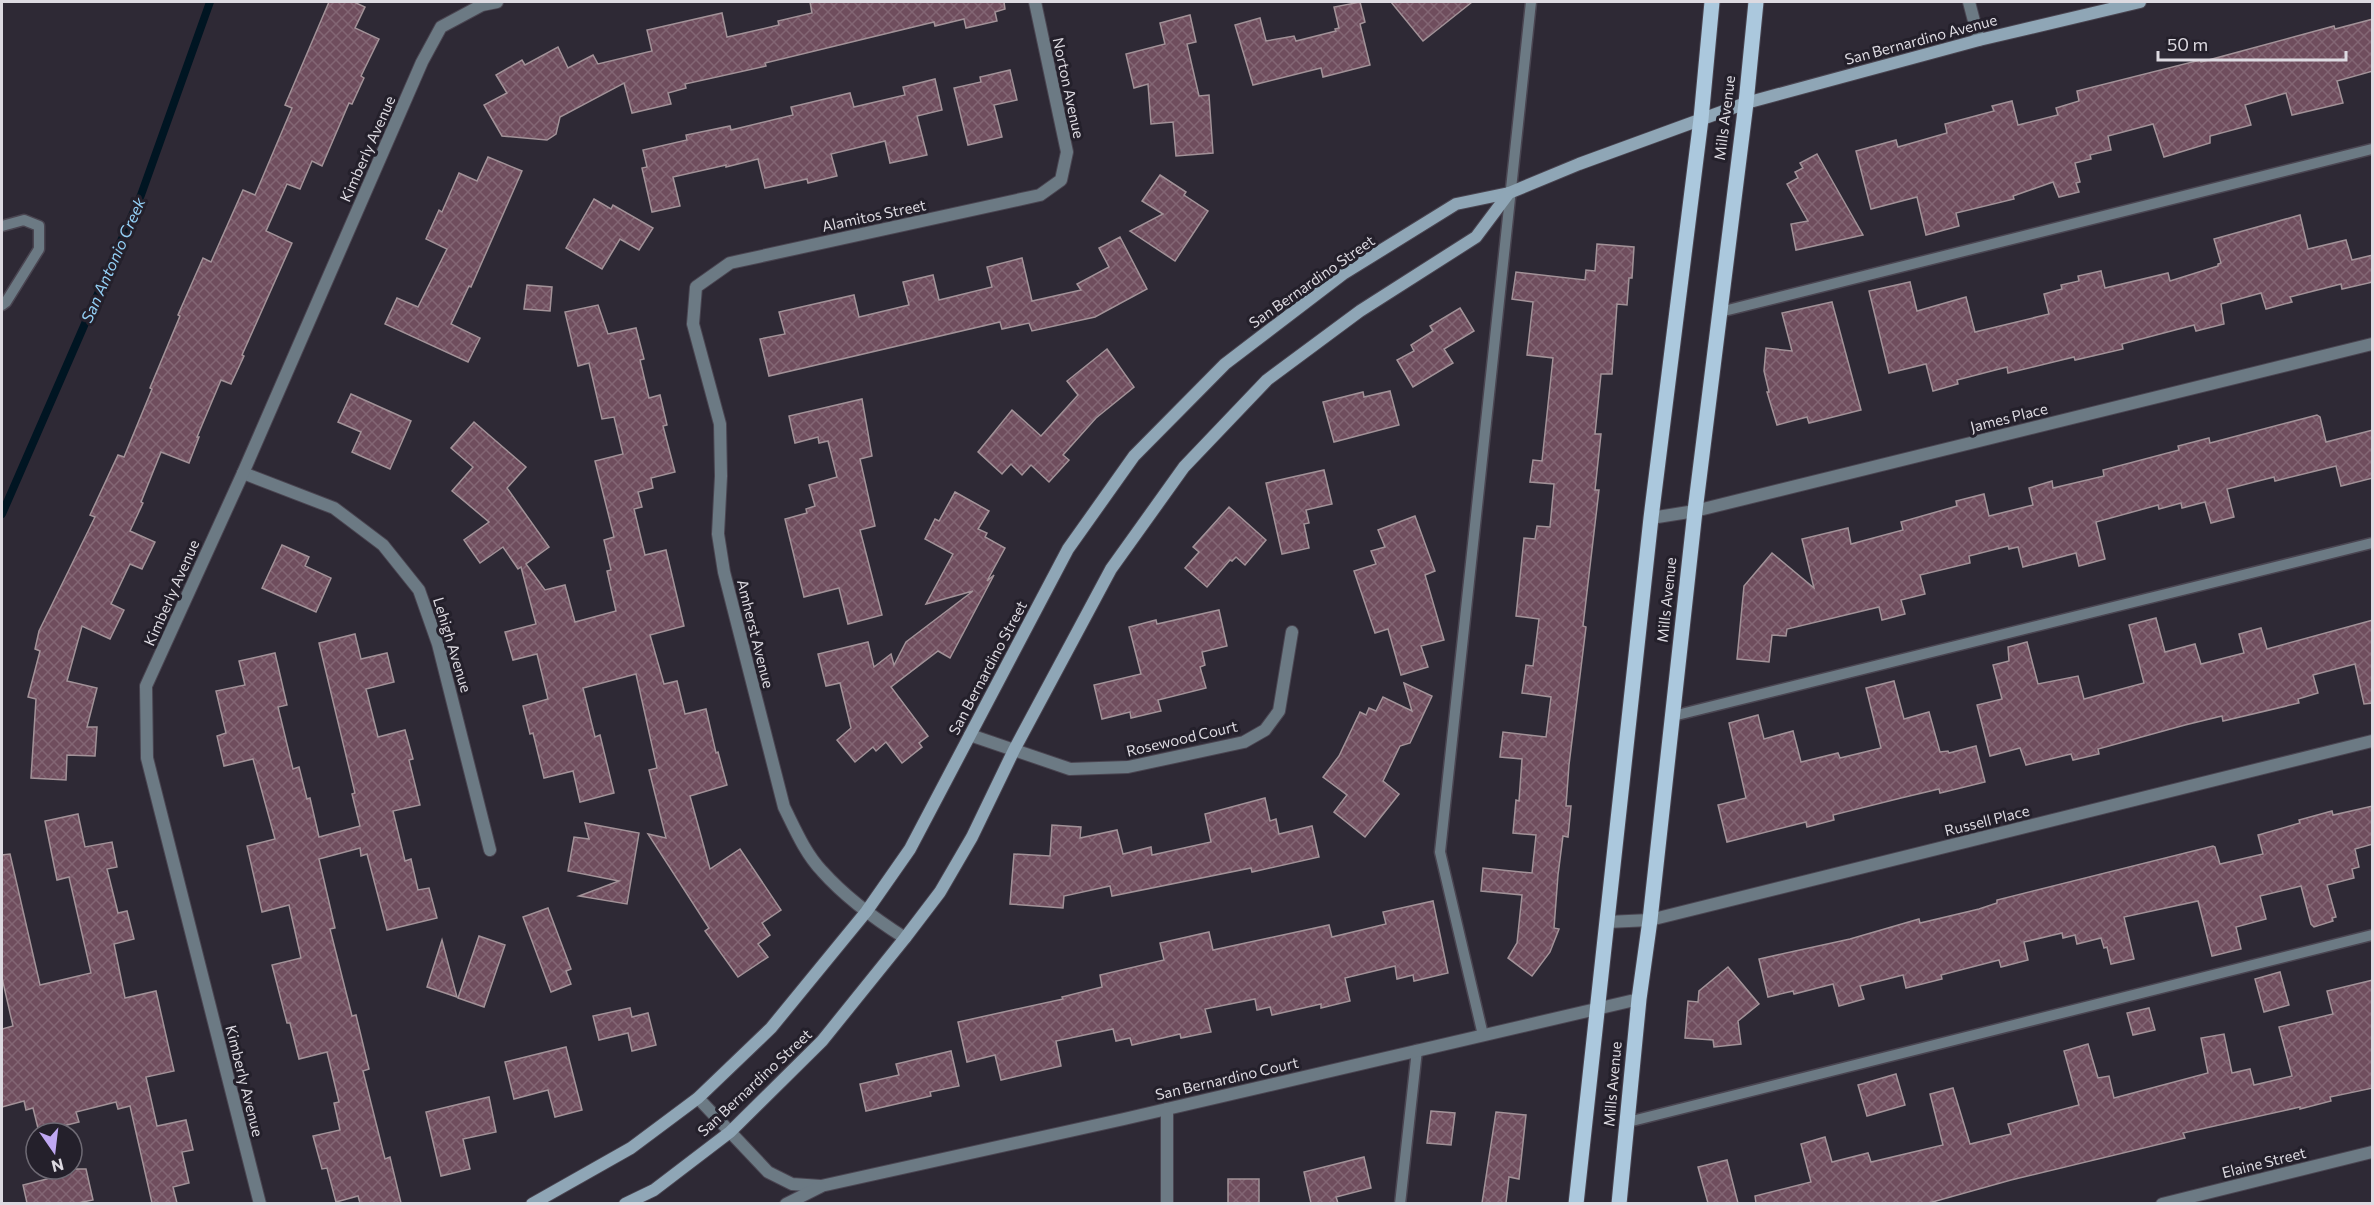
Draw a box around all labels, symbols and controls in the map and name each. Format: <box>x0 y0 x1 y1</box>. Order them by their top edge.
street label: San Bernardino Avenue <box>1843 10 1999 68</box>
scale bar <box>2158 24 2346 62</box>
text: 50 m <box>2167 33 2208 55</box>
street label: Norton Avenue <box>1049 36 1088 140</box>
street label: Mills Avenue <box>1710 74 1738 161</box>
street label: Kimberly Avenue <box>336 93 399 204</box>
water label: San Antonio Creek <box>76 194 149 325</box>
street label: Alamitos Street <box>820 195 927 235</box>
street label: San Bernardino Street <box>1245 231 1378 331</box>
street label: James Place <box>1968 399 2049 435</box>
street label: Kimberly Avenue <box>140 537 203 648</box>
street label: Mills Avenue <box>1653 556 1679 643</box>
street label: Amherst Avenue <box>734 577 778 690</box>
street label: Lehigh Avenue <box>430 595 476 695</box>
street label: San Bernardino Street <box>944 597 1030 738</box>
street label: Rosewood Court <box>1124 716 1239 760</box>
street label: Russell Place <box>1942 801 2031 839</box>
street label: Kimberly Avenue <box>222 1023 268 1138</box>
street label: San Bernardino Street <box>694 1025 815 1140</box>
street label: Mills Avenue <box>1599 1040 1625 1127</box>
street label: San Bernardino Court <box>1153 1053 1300 1103</box>
north arrow <box>24 1121 84 1181</box>
street label: Elaine Street <box>2220 1143 2308 1181</box>
text: N <box>50 1155 66 1177</box>

